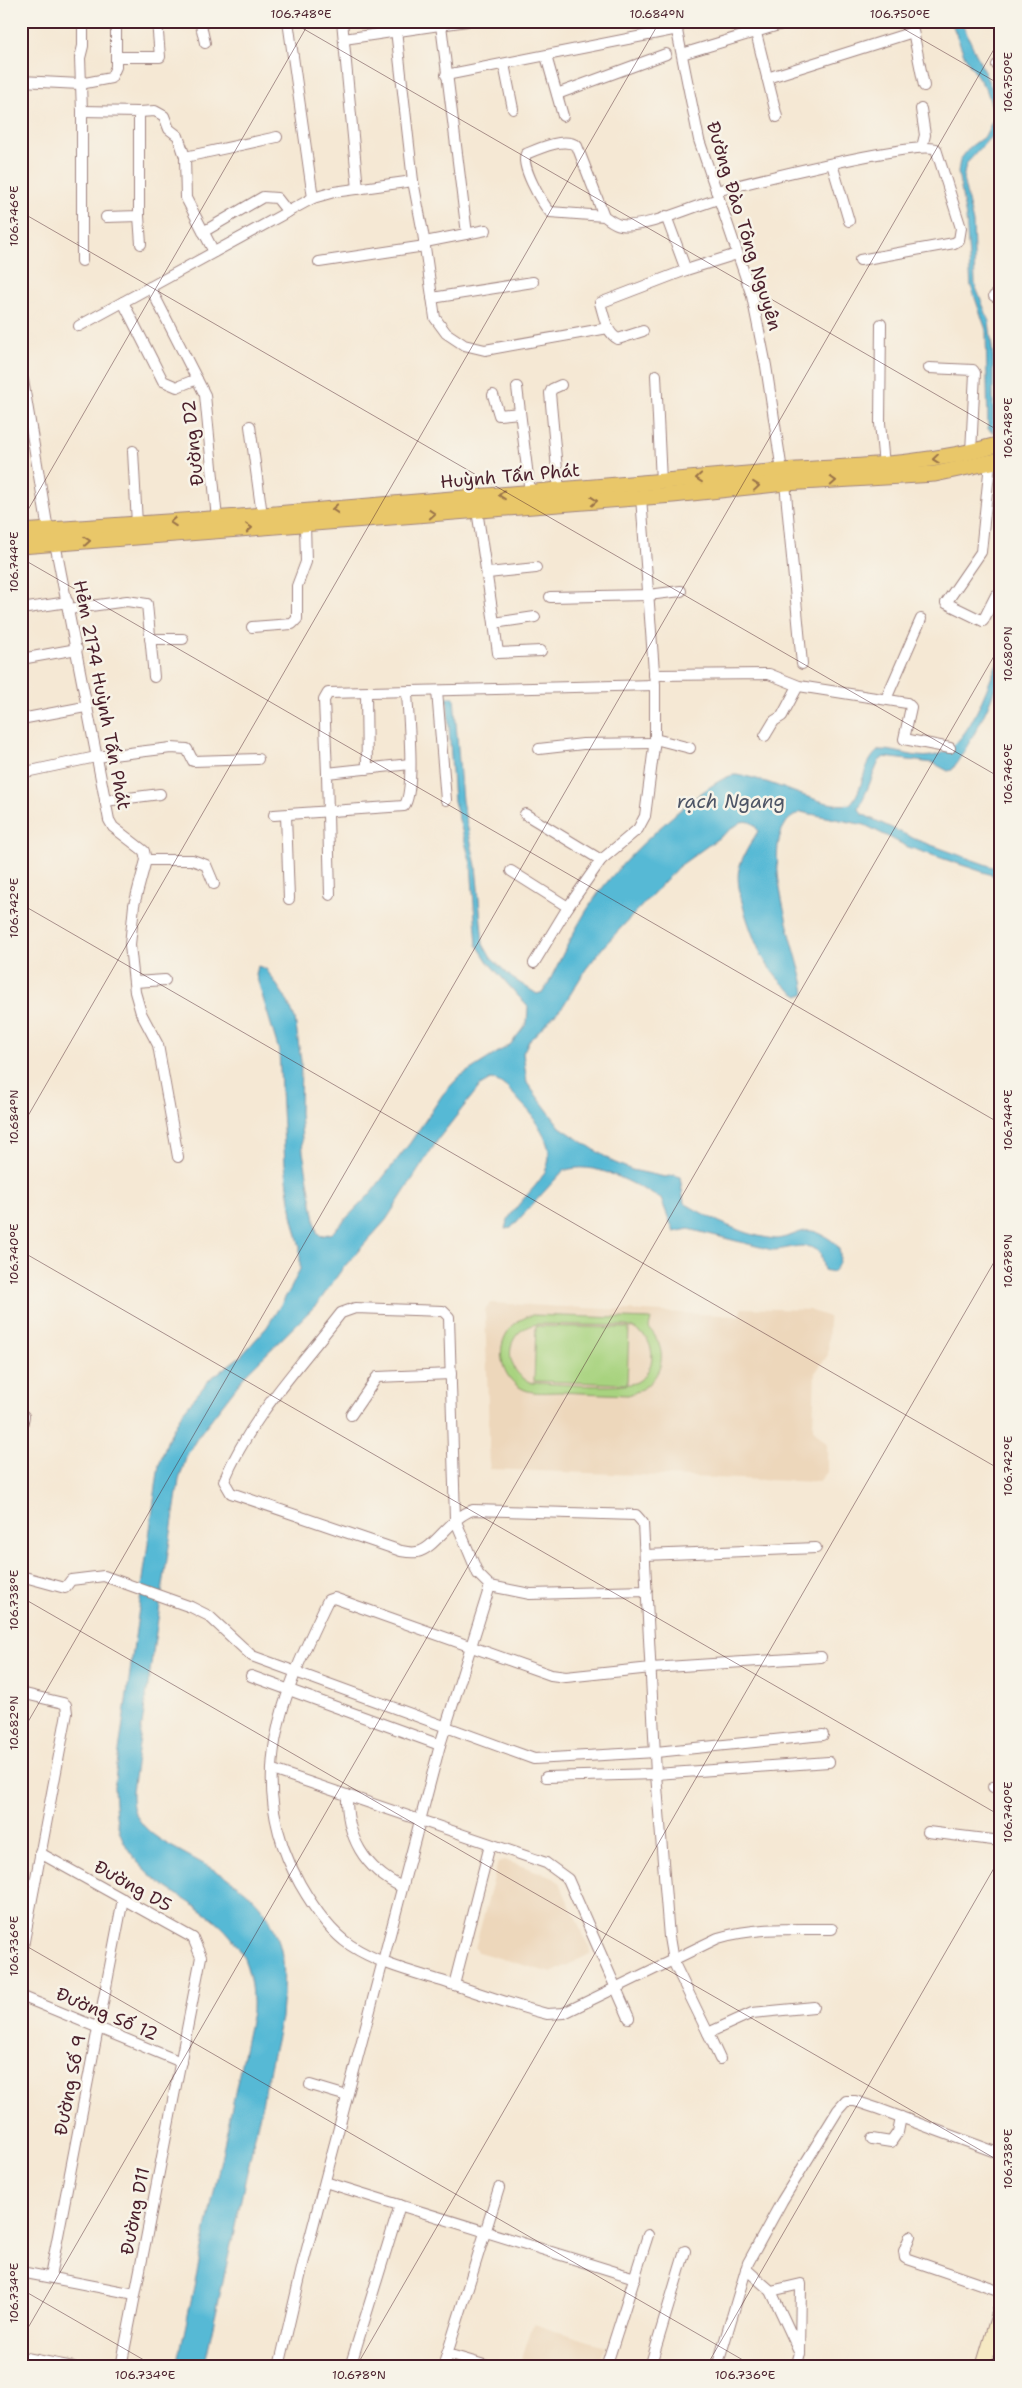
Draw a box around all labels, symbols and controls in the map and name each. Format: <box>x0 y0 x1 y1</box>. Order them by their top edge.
text: 106.748°E <box>270 6 332 22</box>
text: 10.684°N <box>630 6 684 22</box>
text: 106.750°E <box>870 6 930 22</box>
text: 106.750°E <box>1000 52 1016 112</box>
street label: Đường Đào Tông Nguyên <box>701 118 787 334</box>
text: 106.746°E <box>6 185 22 247</box>
text: 106.748°E <box>1000 397 1016 459</box>
street label: Đường D2 <box>177 399 209 487</box>
one-way arrow <box>932 453 940 464</box>
street label: Huỳnh Tấn Phát <box>439 458 581 494</box>
one-way arrow <box>694 473 702 484</box>
one-way arrow <box>830 476 838 487</box>
one-way arrow <box>752 481 760 492</box>
one-way arrow <box>498 490 506 501</box>
one-way arrow <box>591 495 599 506</box>
one-way arrow <box>330 504 338 515</box>
one-way arrow <box>429 508 437 519</box>
one-way arrow <box>168 516 176 527</box>
one-way arrow <box>246 523 254 534</box>
text: 106.744°E <box>6 531 22 593</box>
one-way arrow <box>84 535 92 546</box>
street label: Hẻm 2174 Huỳnh Tấn Phát <box>68 578 136 812</box>
text: 10.680°N <box>1000 626 1016 682</box>
text: 106.746°E <box>1000 743 1016 805</box>
water label: rạch Ngang <box>677 789 785 814</box>
text: 106.742°E <box>6 878 22 938</box>
text: 106.744°E <box>1000 1089 1016 1151</box>
text: 10.684°N <box>6 1090 22 1144</box>
text: 106.740°E <box>6 1223 22 1285</box>
text: 10.678°N <box>1000 1234 1016 1288</box>
text: 106.742°E <box>1000 1436 1016 1496</box>
text: 106.738°E <box>6 1570 22 1630</box>
text: 10.682°N <box>6 1696 22 1750</box>
text: 106.740°E <box>1000 1781 1016 1843</box>
street label: Đường D5 <box>90 1855 176 1917</box>
text: 106.736°E <box>6 1916 22 1976</box>
street label: Đường Số 12 <box>52 1982 162 2046</box>
street label: Đường Số 9 <box>48 2033 92 2137</box>
text: 106.738°E <box>1000 2129 1016 2189</box>
street label: Đường D11 <box>115 2165 155 2257</box>
text: 106.734°E <box>6 2263 22 2323</box>
text: 106.734°E <box>115 2367 175 2383</box>
text: 10.678°N <box>332 2367 386 2383</box>
text: 106.736°E <box>715 2367 775 2383</box>

